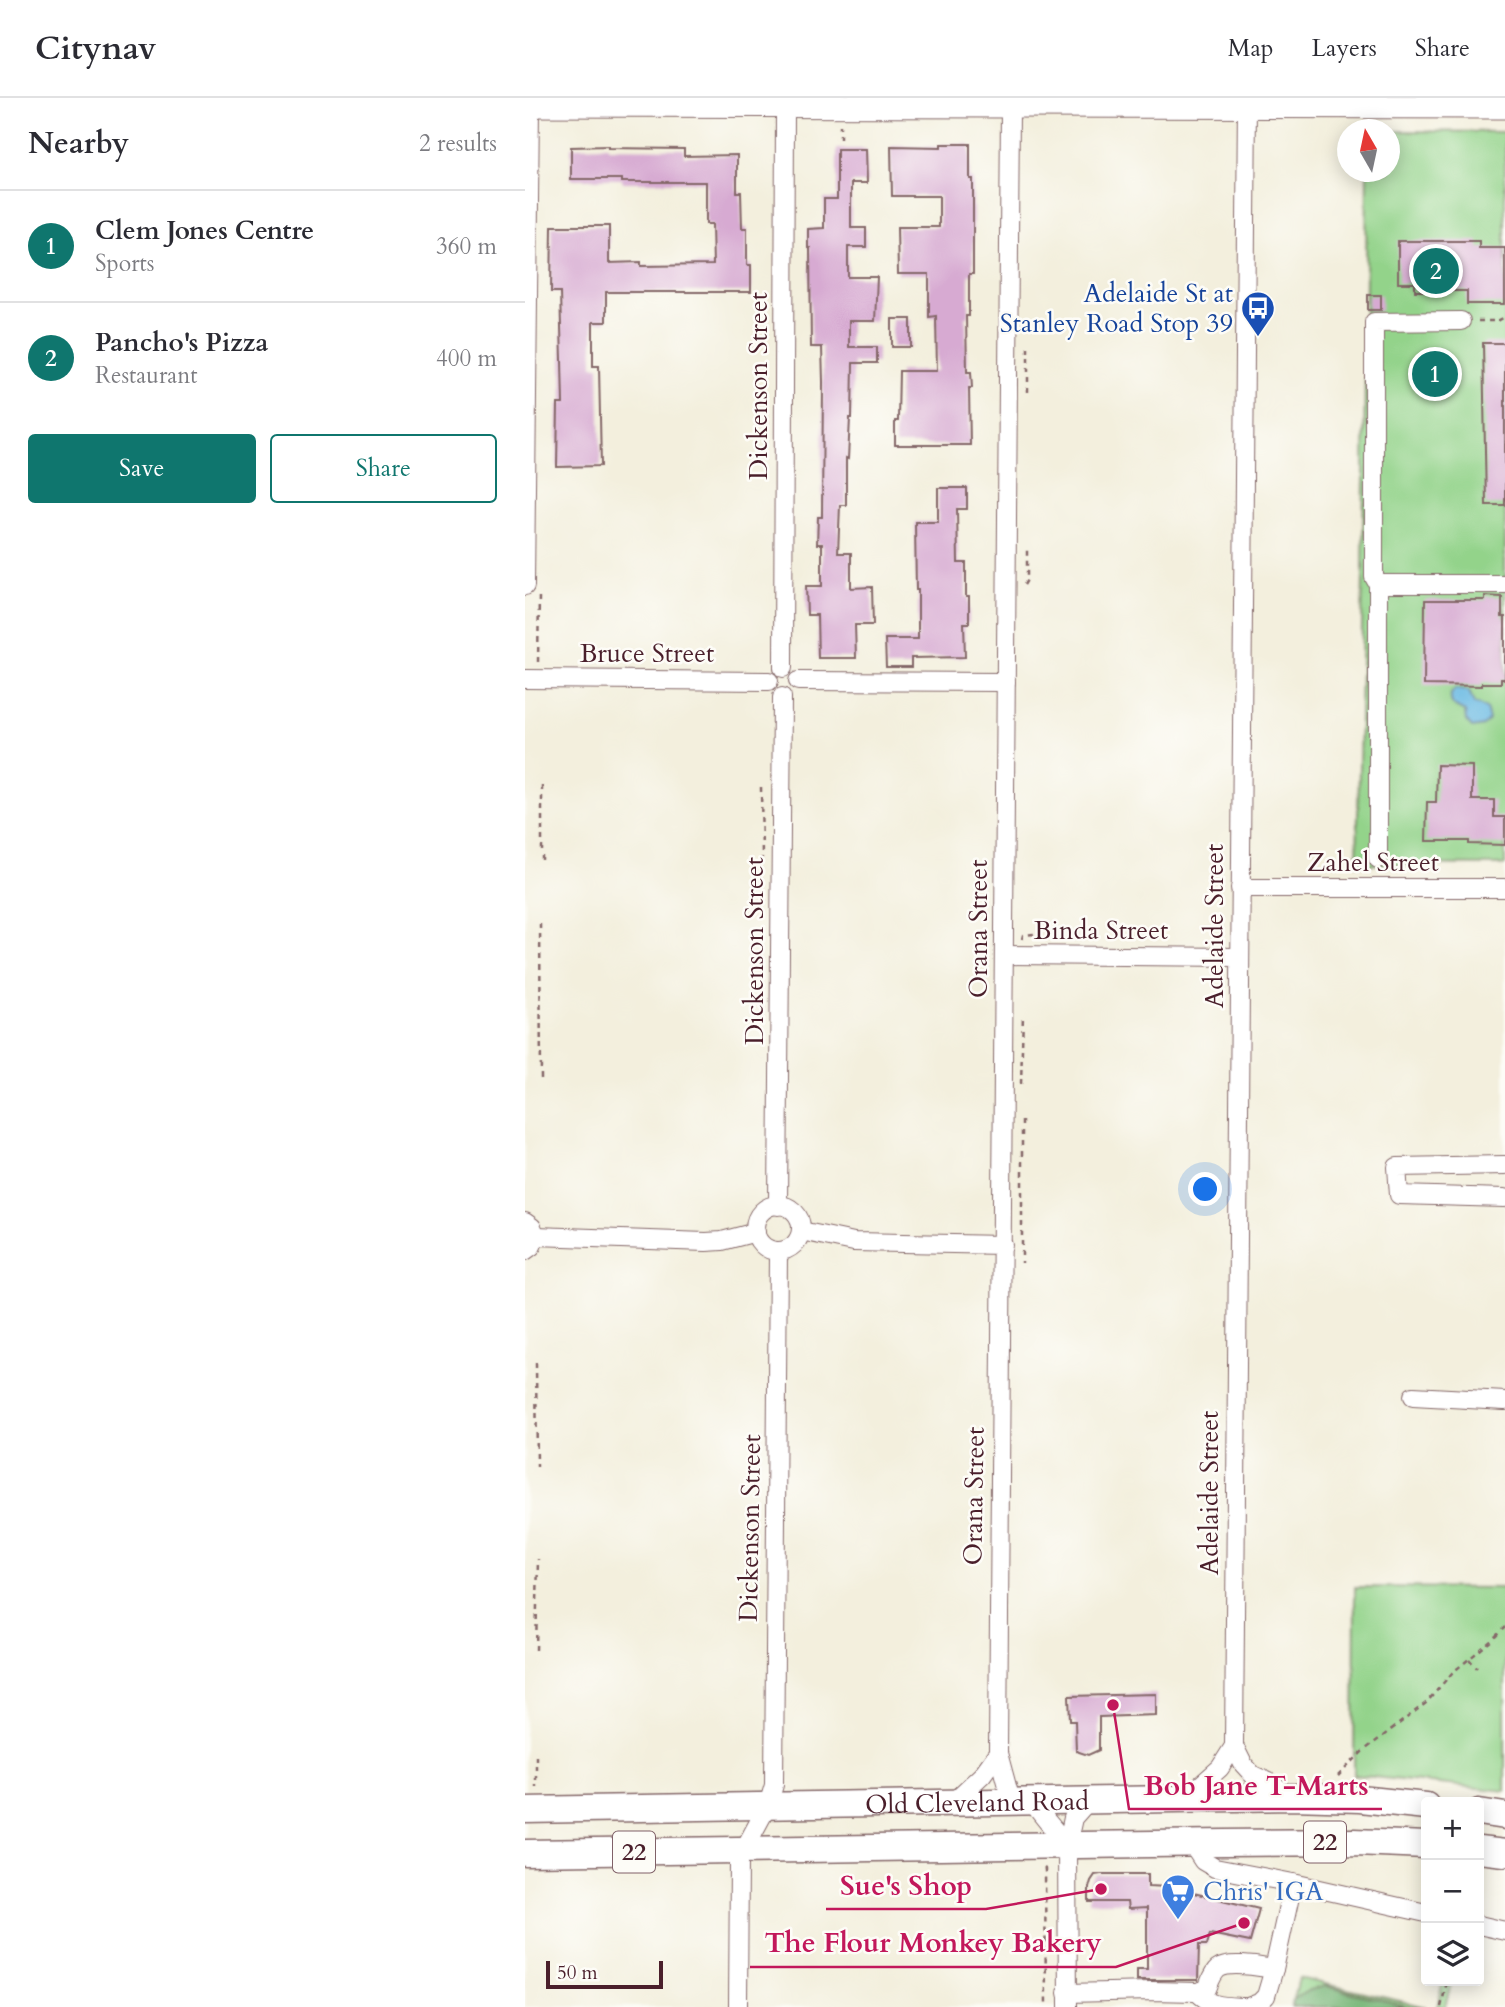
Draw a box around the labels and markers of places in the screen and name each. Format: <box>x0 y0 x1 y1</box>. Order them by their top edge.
pin: 2 <box>1413 245 1459 297</box>
place label: Adelaide St at Stanley Road Stop 39 <box>1000 276 1233 341</box>
bus stop icon: Adelaide St at Stanley Road Stop 39 <box>1239 289 1277 338</box>
pin: 1 <box>1412 348 1458 400</box>
callout: Bob Jane T-Marts <box>1129 1760 1382 1809</box>
callout: Sue's Shop <box>826 1860 986 1909</box>
supermarket icon: Chris' IGA <box>1159 1872 1197 1921</box>
place label: Chris' IGA <box>1203 1874 1324 1909</box>
callout: The Flour Monkey Bakery <box>750 1918 1116 1967</box>

